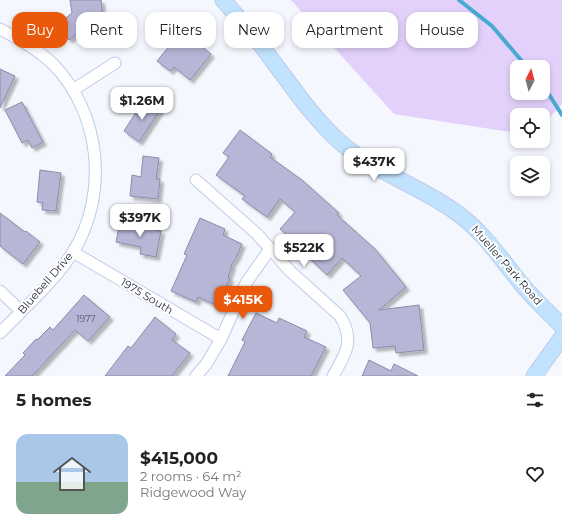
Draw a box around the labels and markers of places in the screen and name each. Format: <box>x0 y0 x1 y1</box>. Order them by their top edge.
pin: $1.26M <box>109 87 175 121</box>
pin: $437K <box>346 148 402 182</box>
pin: $397K <box>112 204 168 238</box>
pin: $522K <box>276 234 332 268</box>
pin: $415K <box>215 286 271 320</box>

